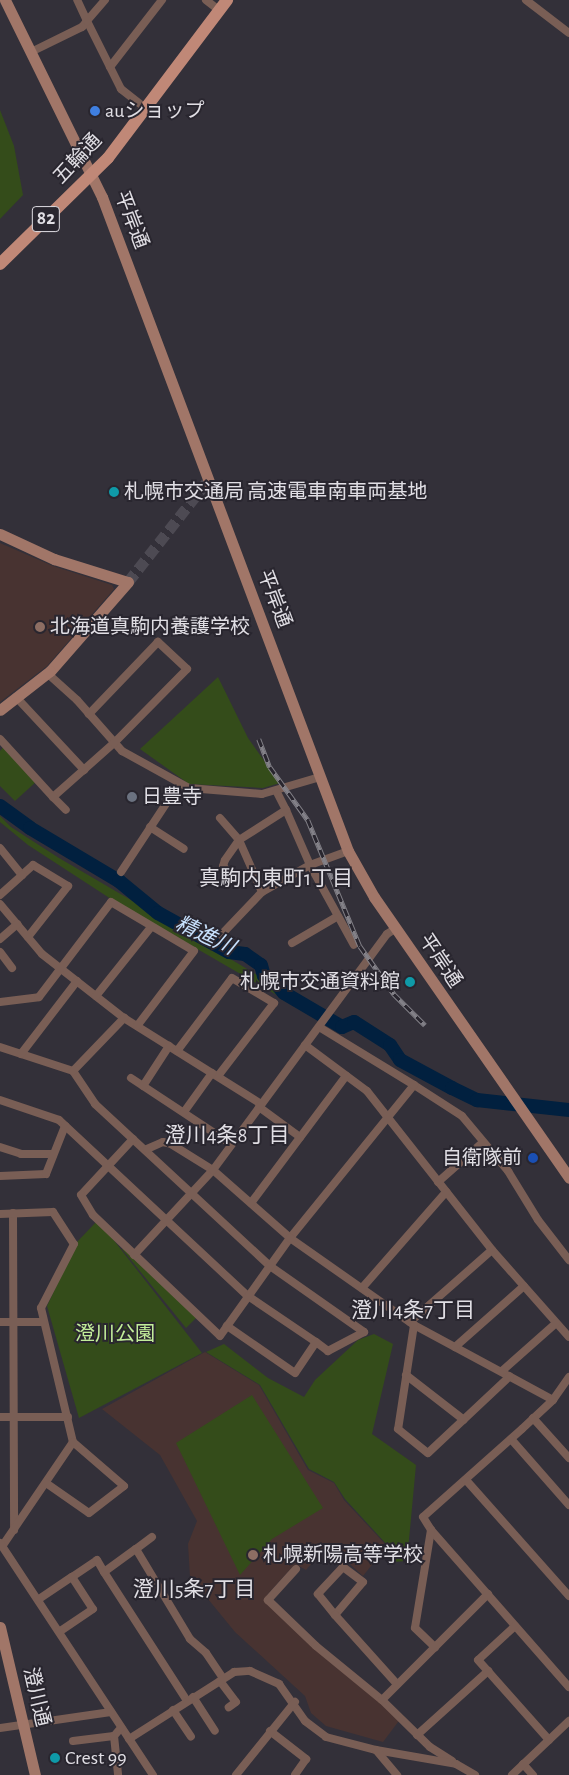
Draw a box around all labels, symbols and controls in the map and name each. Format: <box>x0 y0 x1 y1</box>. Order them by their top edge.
place label: auショップ <box>105 99 204 123</box>
marker: auショップ <box>89 105 101 117</box>
street label: 五輪通 <box>49 129 107 189</box>
street label: 平岸通 <box>109 188 153 252</box>
road number: 82 <box>31 202 61 235</box>
place label: 札幌市交通局 高速電車南車両基地 <box>124 480 427 504</box>
marker: 札幌市交通局 高速電車南車両基地 <box>108 486 120 498</box>
street label: 平岸通 <box>252 567 296 631</box>
place label: 北海道真駒内養護学校 <box>50 615 250 639</box>
marker: 北海道真駒内養護学校 <box>34 621 46 633</box>
place label: 日豊寺 <box>142 785 202 809</box>
marker: 日豊寺 <box>126 791 138 803</box>
district label: 真駒内東町1丁目 <box>199 866 353 892</box>
water label: 精進川 <box>171 911 239 961</box>
street label: 平岸通 <box>413 929 467 993</box>
place label: 札幌市交通資料館 <box>240 970 400 994</box>
marker: 札幌市交通資料館 <box>404 976 416 988</box>
district label: 澄川4条8丁目 <box>164 1123 290 1149</box>
place label: 自衛隊前 <box>442 1146 522 1170</box>
marker: 自衛隊前 <box>526 1151 540 1165</box>
district label: 澄川4条7丁目 <box>351 1298 475 1324</box>
park label: 澄川公園 <box>75 1322 155 1346</box>
place label: 札幌新陽高等学校 <box>263 1543 423 1567</box>
marker: 札幌新陽高等学校 <box>247 1549 259 1561</box>
district label: 澄川5条7丁目 <box>133 1577 255 1603</box>
street label: 澄川通 <box>18 1665 54 1729</box>
place label: Crest 99 <box>65 1746 127 1770</box>
marker: Crest 99 <box>49 1752 61 1764</box>

